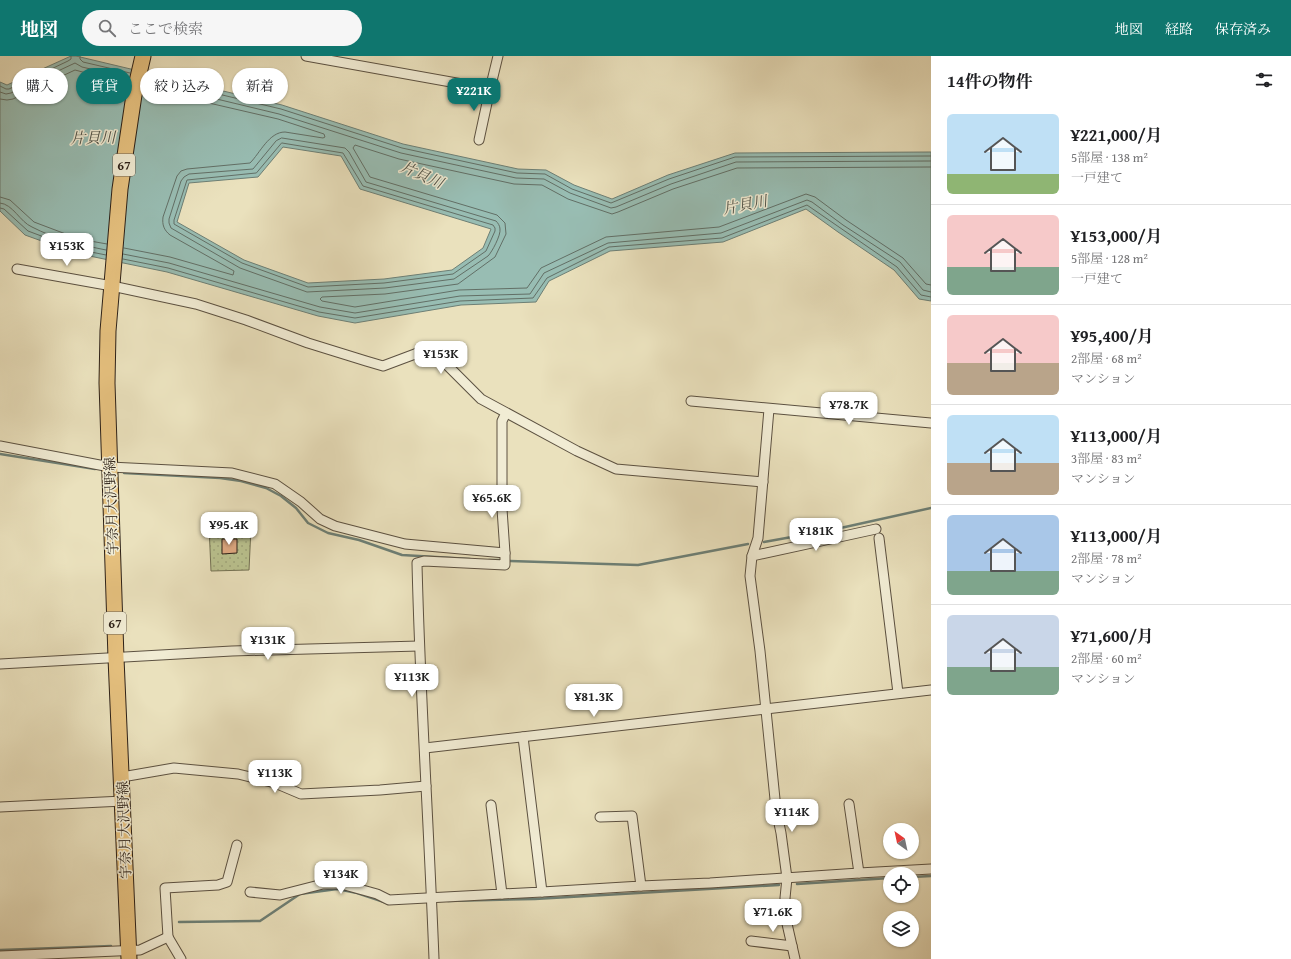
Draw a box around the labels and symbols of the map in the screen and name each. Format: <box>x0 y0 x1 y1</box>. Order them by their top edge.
pin: ¥221K <box>446 78 502 112</box>
water label: 片貝川 <box>70 127 118 148</box>
road number: 67 <box>113 154 135 176</box>
water label: 片貝川 <box>397 156 449 194</box>
water label: 片貝川 <box>721 190 771 219</box>
pin: ¥153K <box>39 233 95 267</box>
pin: ¥153K <box>413 341 469 375</box>
pin: ¥78.7K <box>816 392 882 426</box>
street label: 宇奈月大沢野線 <box>99 457 123 555</box>
pin: ¥65.6K <box>459 485 525 519</box>
pin: ¥95.4K <box>196 512 262 546</box>
pin: ¥181K <box>788 518 844 552</box>
road number: 67 <box>104 612 126 634</box>
pin: ¥131K <box>240 627 296 661</box>
pin: ¥113K <box>384 664 440 698</box>
pin: ¥81.3K <box>561 684 627 718</box>
pin: ¥113K <box>247 760 303 794</box>
street label: 宇奈月大沢野線 <box>112 781 136 879</box>
pin: ¥114K <box>764 799 820 833</box>
north arrow <box>883 823 919 859</box>
pin: ¥134K <box>313 861 369 895</box>
pin: ¥71.6K <box>740 899 806 933</box>

